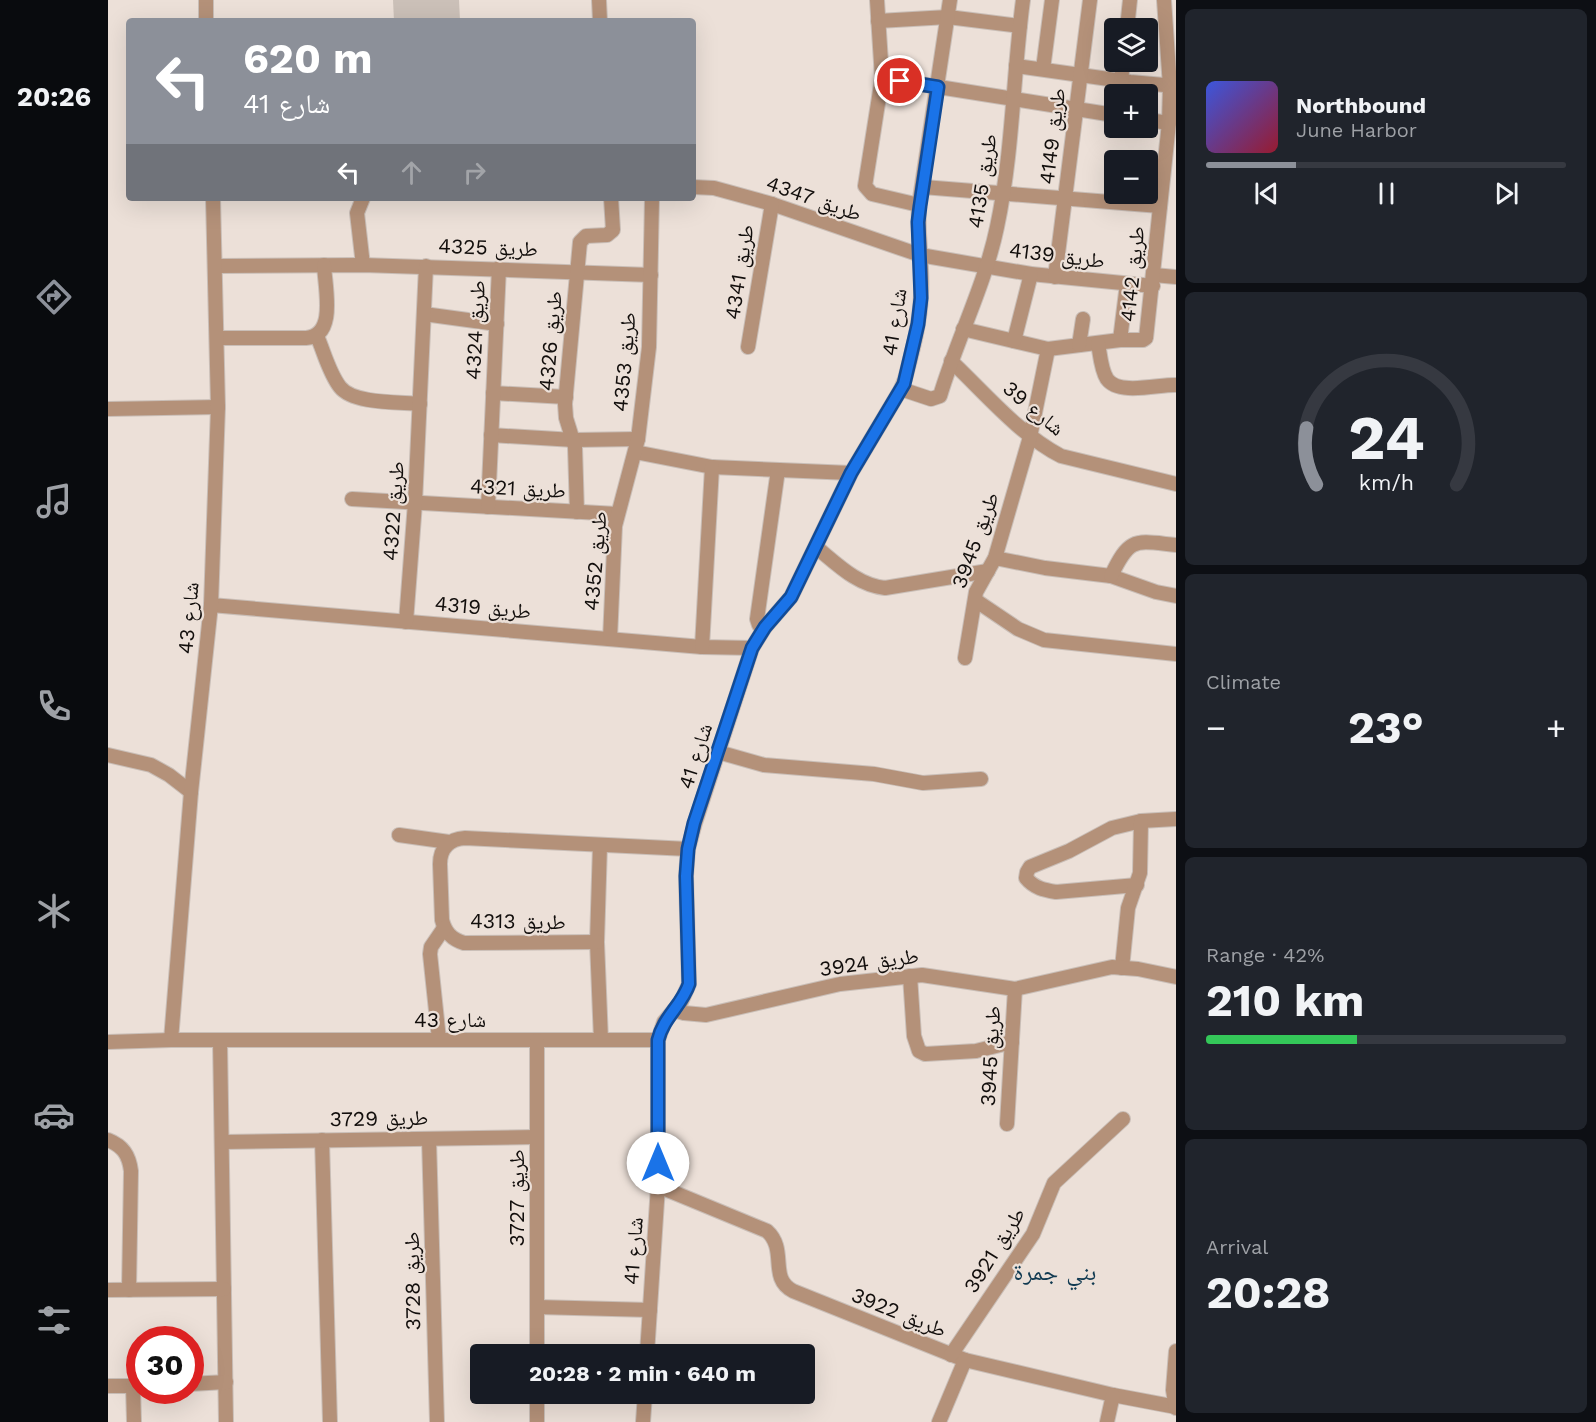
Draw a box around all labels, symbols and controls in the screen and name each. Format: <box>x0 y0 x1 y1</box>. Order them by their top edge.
map controls <box>1104 18 1158 204</box>
button: layers <box>1104 18 1158 72</box>
text: 620 m <box>243 34 373 83</box>
icon: left <box>144 42 222 120</box>
pin <box>874 55 925 106</box>
icon: arrive <box>883 64 916 97</box>
text: 20:26 <box>17 81 91 113</box>
button: + <box>1104 84 1158 138</box>
street label: طريق 4149 <box>1034 86 1071 186</box>
text: شارع 41 <box>243 88 330 120</box>
text: Northbound <box>1296 93 1426 118</box>
text: June Harbor <box>1296 118 1417 142</box>
street label: طريق 4135 <box>962 132 1003 230</box>
button: − <box>1104 150 1158 204</box>
icon: left <box>332 156 365 189</box>
icon: ahead <box>395 156 428 189</box>
icon: right <box>458 156 491 189</box>
street label: طريق 4347 <box>763 170 865 227</box>
icon: previous <box>1250 177 1283 210</box>
icon: pause <box>1370 177 1403 210</box>
icon: next <box>1490 177 1523 210</box>
street label: طريق 4341 <box>719 223 760 322</box>
street label: طريق 4142 <box>1115 225 1150 323</box>
street label: طريق 4325 <box>438 233 538 262</box>
street label: طريق 4139 <box>1008 237 1106 274</box>
icon: directions <box>33 276 75 318</box>
street label: طريق 4324 <box>460 280 491 381</box>
street label: شارع 41 <box>876 287 913 358</box>
street label: طريق 4326 <box>533 290 568 392</box>
street label: طريق 4353 <box>607 311 642 413</box>
street label: شارع 39 <box>998 375 1070 442</box>
text: 24 <box>1348 402 1424 475</box>
street label: طريق 4322 <box>377 460 410 562</box>
text: km/h <box>1358 471 1414 496</box>
street label: طريق 4321 <box>469 473 566 504</box>
icon: music <box>33 480 75 522</box>
street label: طريق 3945 <box>946 489 1005 592</box>
street label: طريق 4352 <box>578 510 613 612</box>
street label: شارع 43 <box>172 581 205 655</box>
street label: طريق 4319 <box>434 590 532 625</box>
text: Climate <box>1206 670 1281 694</box>
icon: phone <box>33 685 75 727</box>
text: 23° <box>1348 701 1424 754</box>
text: − <box>1206 708 1226 747</box>
text: + <box>1546 708 1566 747</box>
street label: شارع 41 <box>673 720 718 792</box>
icon: climate <box>33 890 75 932</box>
street label: طريق 4313 <box>470 908 566 935</box>
street label: طريق 3924 <box>818 943 920 982</box>
text: Range · 42% <box>1206 943 1324 967</box>
text: 210 km <box>1206 974 1364 1027</box>
street label: طريق 3945 <box>975 1005 1006 1107</box>
street label: شارع 43 <box>414 1007 486 1033</box>
icon: car <box>33 1094 75 1136</box>
street label: طريق 3729 <box>329 1105 429 1132</box>
position arrow <box>626 1131 690 1195</box>
street label: طريق 3727 <box>504 1150 530 1247</box>
street label: طريق 3921 <box>958 1203 1031 1298</box>
street label: شارع 41 <box>618 1216 649 1286</box>
street label: طريق 3728 <box>399 1231 426 1330</box>
text: Arrival <box>1206 1235 1268 1259</box>
district label: بني جمرة <box>1014 1258 1096 1291</box>
text: 20:28 <box>1206 1266 1330 1319</box>
street label: طريق 3922 <box>848 1282 950 1343</box>
icon: filters <box>33 1299 75 1341</box>
speed limit sign: 30 <box>126 1326 204 1404</box>
text: 20:28 · 2 min · 640 m <box>529 1361 756 1386</box>

